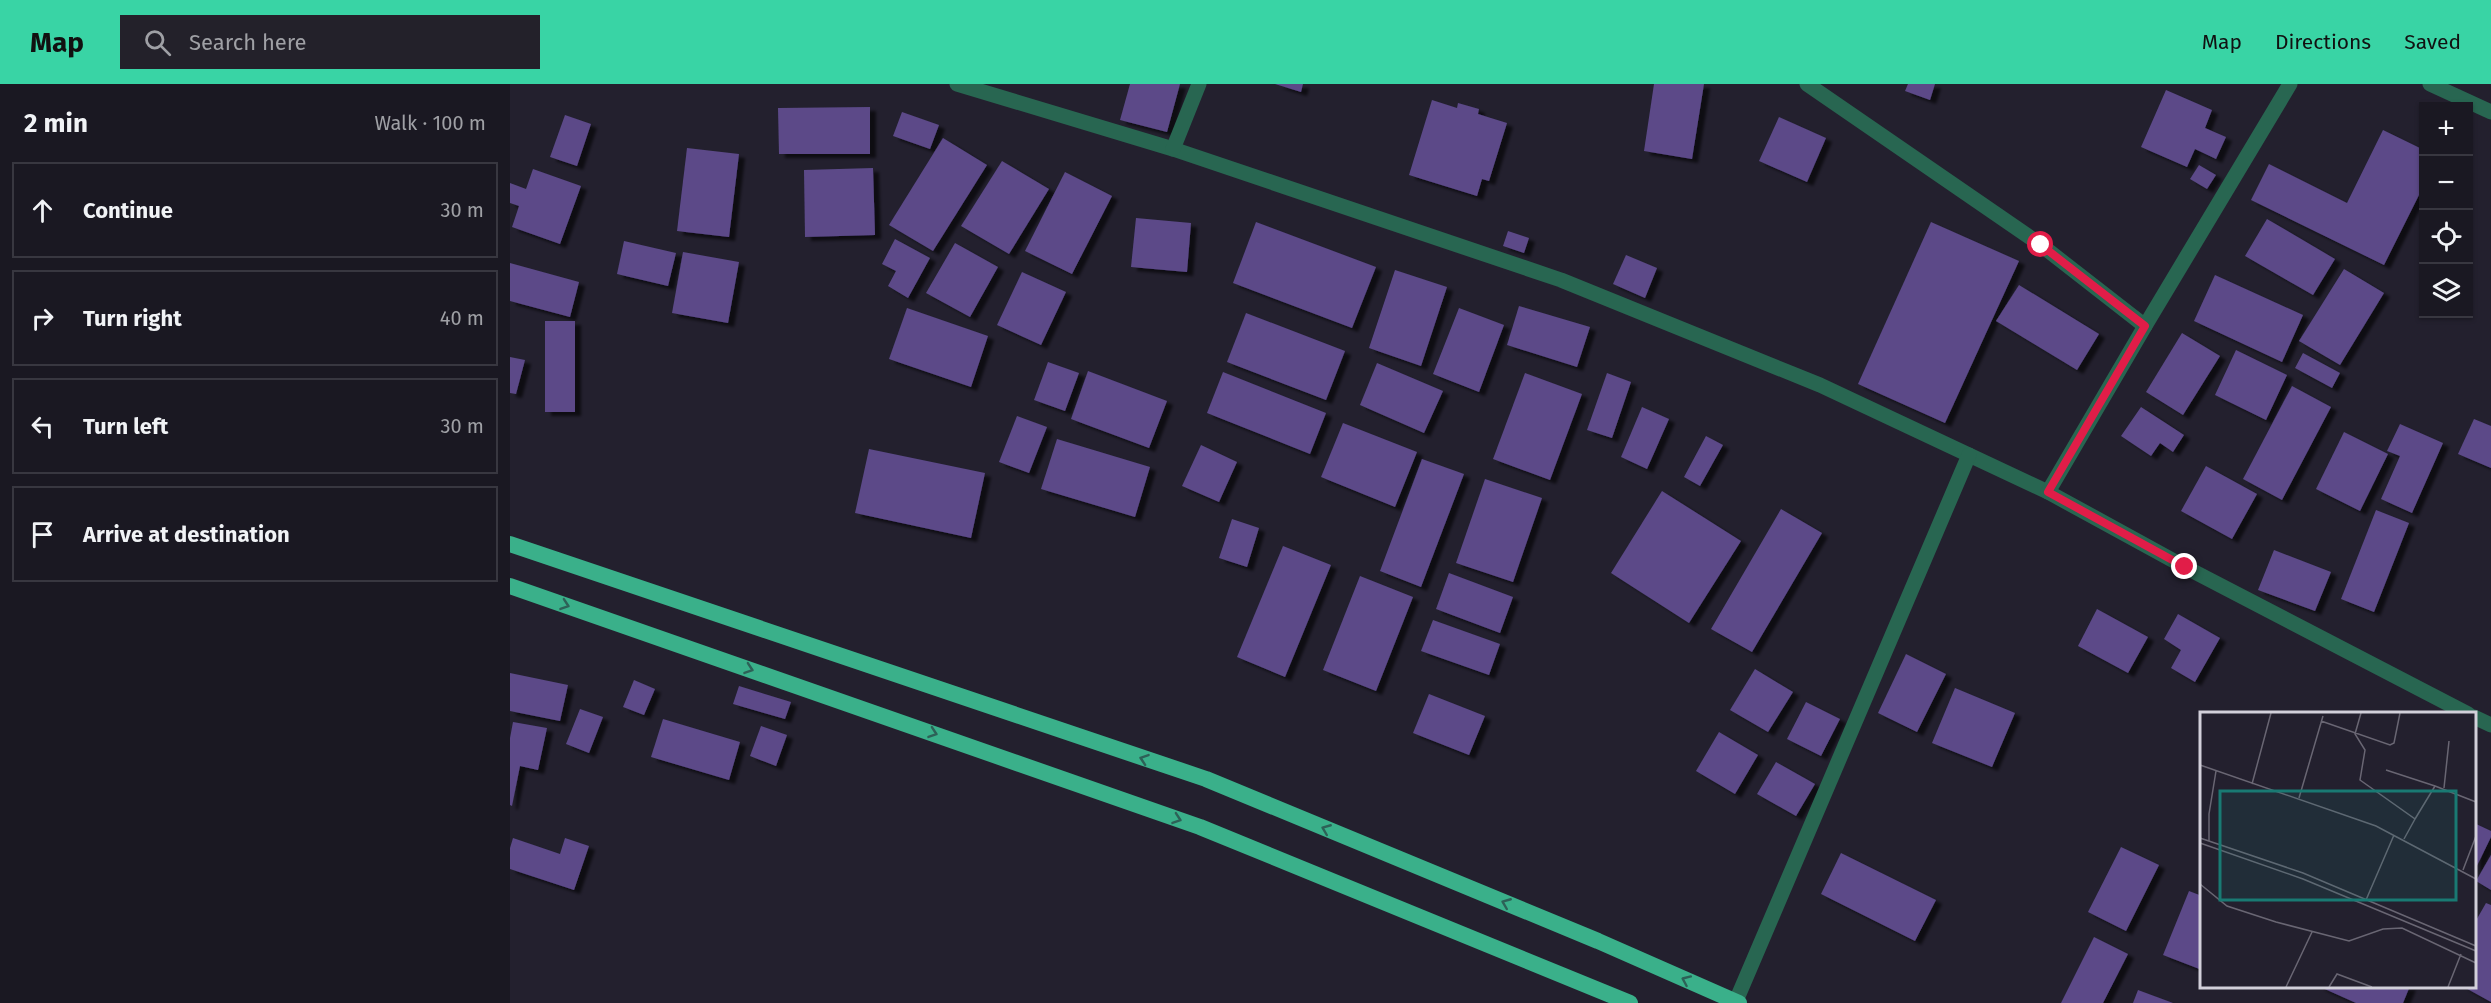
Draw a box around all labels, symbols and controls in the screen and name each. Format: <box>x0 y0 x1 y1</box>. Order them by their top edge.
search box <box>120 15 540 69</box>
text: Map <box>30 26 84 59</box>
icon: search <box>141 26 174 59</box>
text: Search here <box>189 29 307 56</box>
text: Map <box>2202 29 2242 55</box>
text: Directions <box>2275 29 2371 55</box>
text: Saved <box>2404 29 2461 55</box>
map controls <box>2419 102 2473 318</box>
button: + <box>2419 102 2473 156</box>
text: 2 min <box>24 108 88 139</box>
text: Walk · 100 m <box>374 111 486 135</box>
button: − <box>2419 156 2473 210</box>
icon: ahead <box>26 194 59 227</box>
text: Continue <box>83 197 173 224</box>
text: 30 m <box>440 198 484 222</box>
button: locate <box>2419 210 2473 264</box>
route start <box>2027 231 2053 257</box>
button: layers <box>2419 264 2473 318</box>
icon: right <box>26 302 59 335</box>
text: Turn right <box>83 305 182 332</box>
text: 40 m <box>440 306 484 330</box>
icon: left <box>26 410 59 443</box>
text: Turn left <box>83 413 168 440</box>
text: 30 m <box>440 414 484 438</box>
icon: arrive <box>26 518 59 551</box>
text: Arrive at destination <box>83 521 290 548</box>
route end <box>2171 553 2197 579</box>
one-way arrow <box>559 597 570 610</box>
one-way arrow <box>744 662 754 674</box>
inset map <box>2200 712 2476 988</box>
one-way arrow <box>928 726 938 739</box>
one-way arrow <box>1139 753 1150 766</box>
one-way arrow <box>1171 812 1182 825</box>
one-way arrow <box>1321 824 1332 836</box>
one-way arrow <box>1502 898 1513 910</box>
one-way arrow <box>1681 975 1692 987</box>

